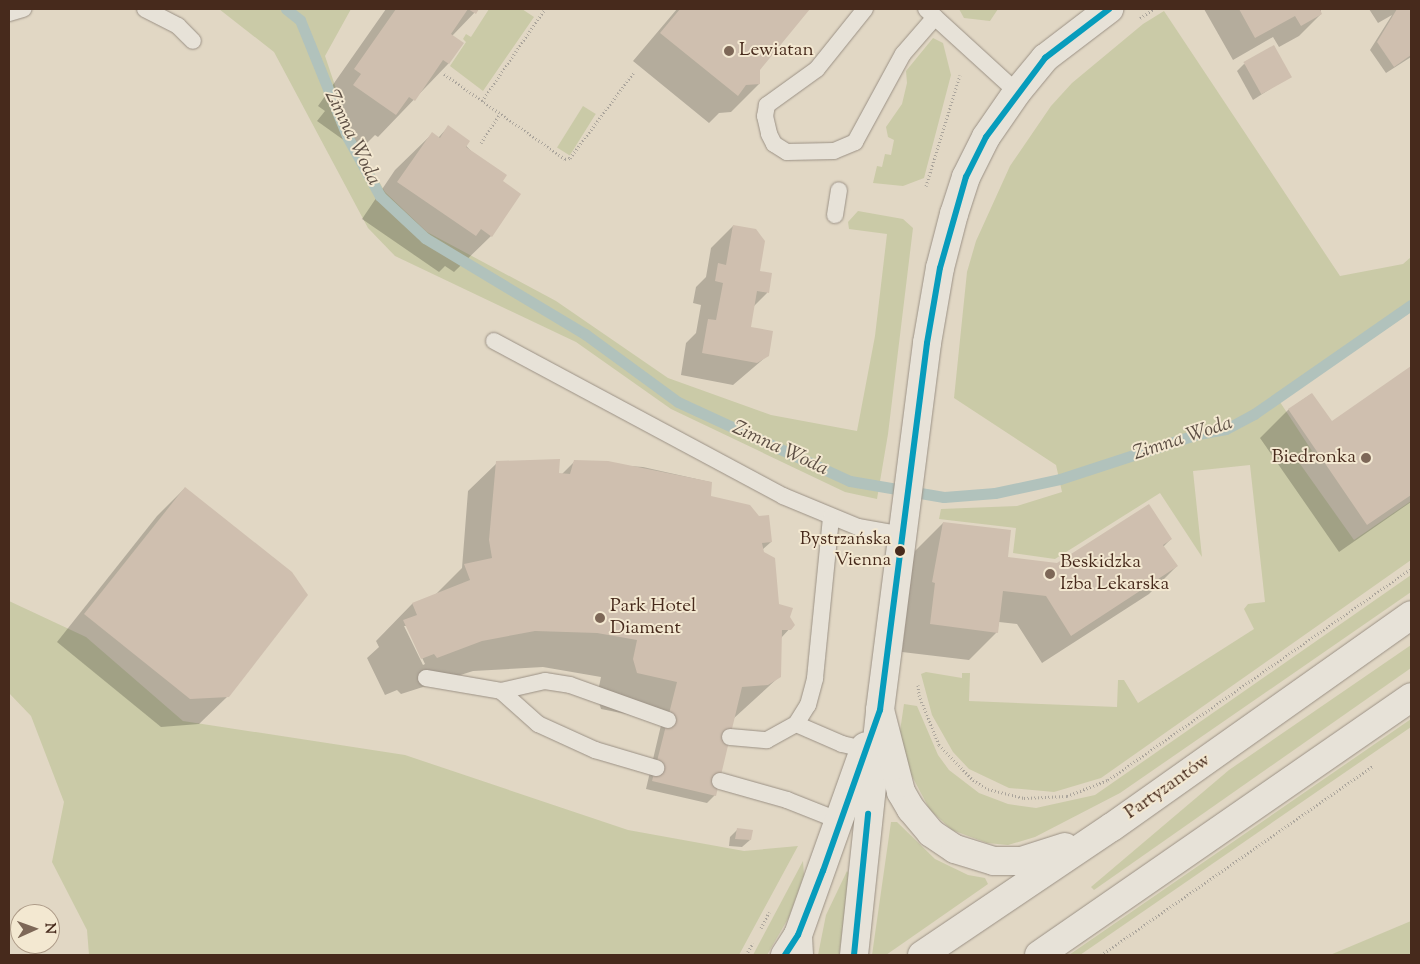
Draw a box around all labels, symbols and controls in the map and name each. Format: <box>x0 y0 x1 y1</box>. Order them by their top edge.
place label: Lewiatan <box>739 40 814 62</box>
marker: Lewiatan <box>723 45 735 57</box>
water label: Zimna Woda <box>319 86 385 190</box>
water label: Zimna Woda <box>1130 412 1236 466</box>
water label: Zimna Woda <box>728 416 832 482</box>
place label: Biedronka <box>1271 447 1356 469</box>
marker: Biedronka <box>1360 452 1372 464</box>
place label: Bystrzańska Vienna <box>800 530 891 572</box>
marker: Bystrzańska Vienna <box>895 546 905 556</box>
place label: Beskidzka Izba Lekarska <box>1060 552 1169 596</box>
marker: Beskidzka Izba Lekarska <box>1044 568 1056 580</box>
place label: Park Hotel Diament <box>610 596 696 640</box>
marker: Park Hotel Diament <box>594 612 606 624</box>
street label: Partyzantów <box>1121 749 1215 825</box>
north arrow <box>10 904 60 954</box>
text: N <box>39 923 59 934</box>

